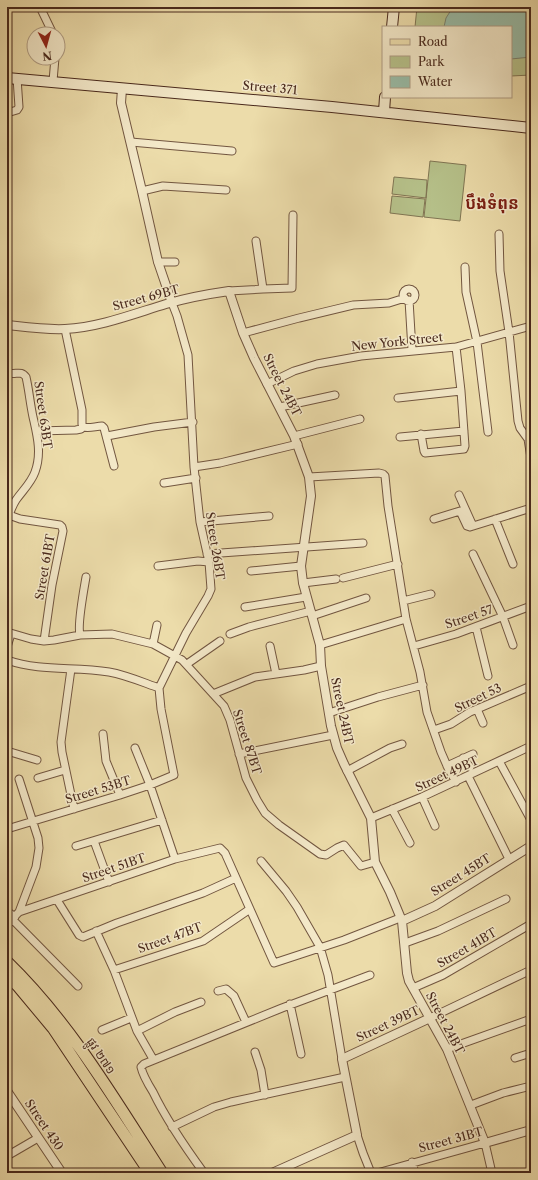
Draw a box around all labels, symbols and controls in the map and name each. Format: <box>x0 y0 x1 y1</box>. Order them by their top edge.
north arrow <box>26 26 66 66</box>
legend <box>382 26 512 98</box>
text: Road <box>418 34 448 49</box>
text: N <box>41 48 53 63</box>
text: Park <box>418 54 445 69</box>
text: Water <box>417 74 452 89</box>
street label: Street 371 <box>242 78 298 97</box>
district label: បឹងទំពុន <box>465 192 519 214</box>
street label: Street 69BT <box>111 281 181 314</box>
street label: New York Street <box>350 329 444 354</box>
street label: Street 24BT <box>260 351 305 419</box>
street label: Street 63BT <box>31 380 56 450</box>
street label: Street 26BT <box>203 511 228 581</box>
street label: Street 61BT <box>31 533 58 601</box>
street label: Street 57 <box>443 601 495 632</box>
street label: Street 24BT <box>328 676 357 746</box>
street label: Street 53 <box>452 680 504 715</box>
street label: Street 87BT <box>230 707 265 776</box>
street label: Street 49BT <box>413 752 481 795</box>
street label: Street 53BT <box>63 772 132 807</box>
street label: Street 51BT <box>80 850 148 885</box>
street label: Street 45BT <box>428 850 494 899</box>
street label: Street 47BT <box>136 919 204 956</box>
street label: Street 41BT <box>434 924 499 971</box>
street label: Street 24BT <box>423 989 468 1056</box>
street label: Street 39BT <box>354 1002 422 1045</box>
street label: ផ្លូវ ២៧១ <box>81 1035 119 1079</box>
street label: Street 430 <box>22 1096 67 1153</box>
street label: Street 31BT <box>417 1124 485 1155</box>

